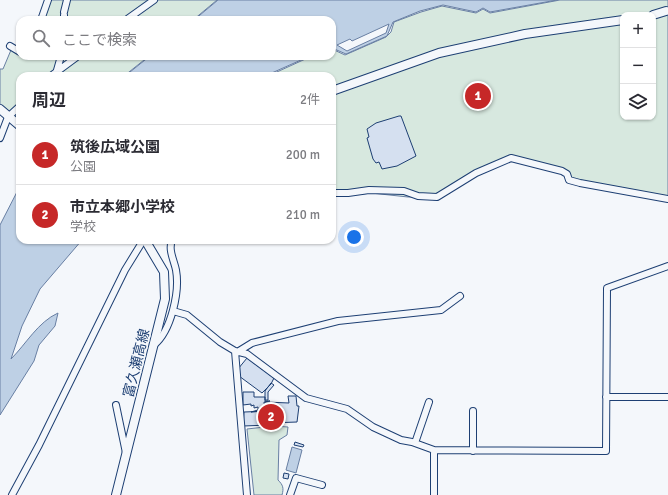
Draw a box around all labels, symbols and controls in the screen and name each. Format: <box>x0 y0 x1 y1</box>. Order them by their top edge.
map controls <box>620 12 656 120</box>
button: + <box>620 12 656 48</box>
search box <box>16 16 336 60</box>
icon: search <box>30 27 52 49</box>
text: ここで検索 <box>62 31 137 49</box>
button: − <box>620 48 656 84</box>
pin: 1 <box>465 81 491 111</box>
button: layers <box>620 84 656 120</box>
text: 周辺 <box>32 90 66 111</box>
text: 2件 <box>300 92 320 108</box>
text: 筑後広域公園 <box>70 138 160 156</box>
text: 1 <box>41 147 49 163</box>
text: 200 m <box>286 147 320 163</box>
text: 公園 <box>70 159 96 175</box>
text: 市立本郷小学校 <box>70 198 175 216</box>
text: 2 <box>41 207 49 223</box>
text: 210 m <box>286 207 320 223</box>
text: 学校 <box>70 219 96 235</box>
your location <box>344 227 364 247</box>
street label: 富久瀬高線 <box>120 327 153 399</box>
pin: 2 <box>258 402 284 432</box>

